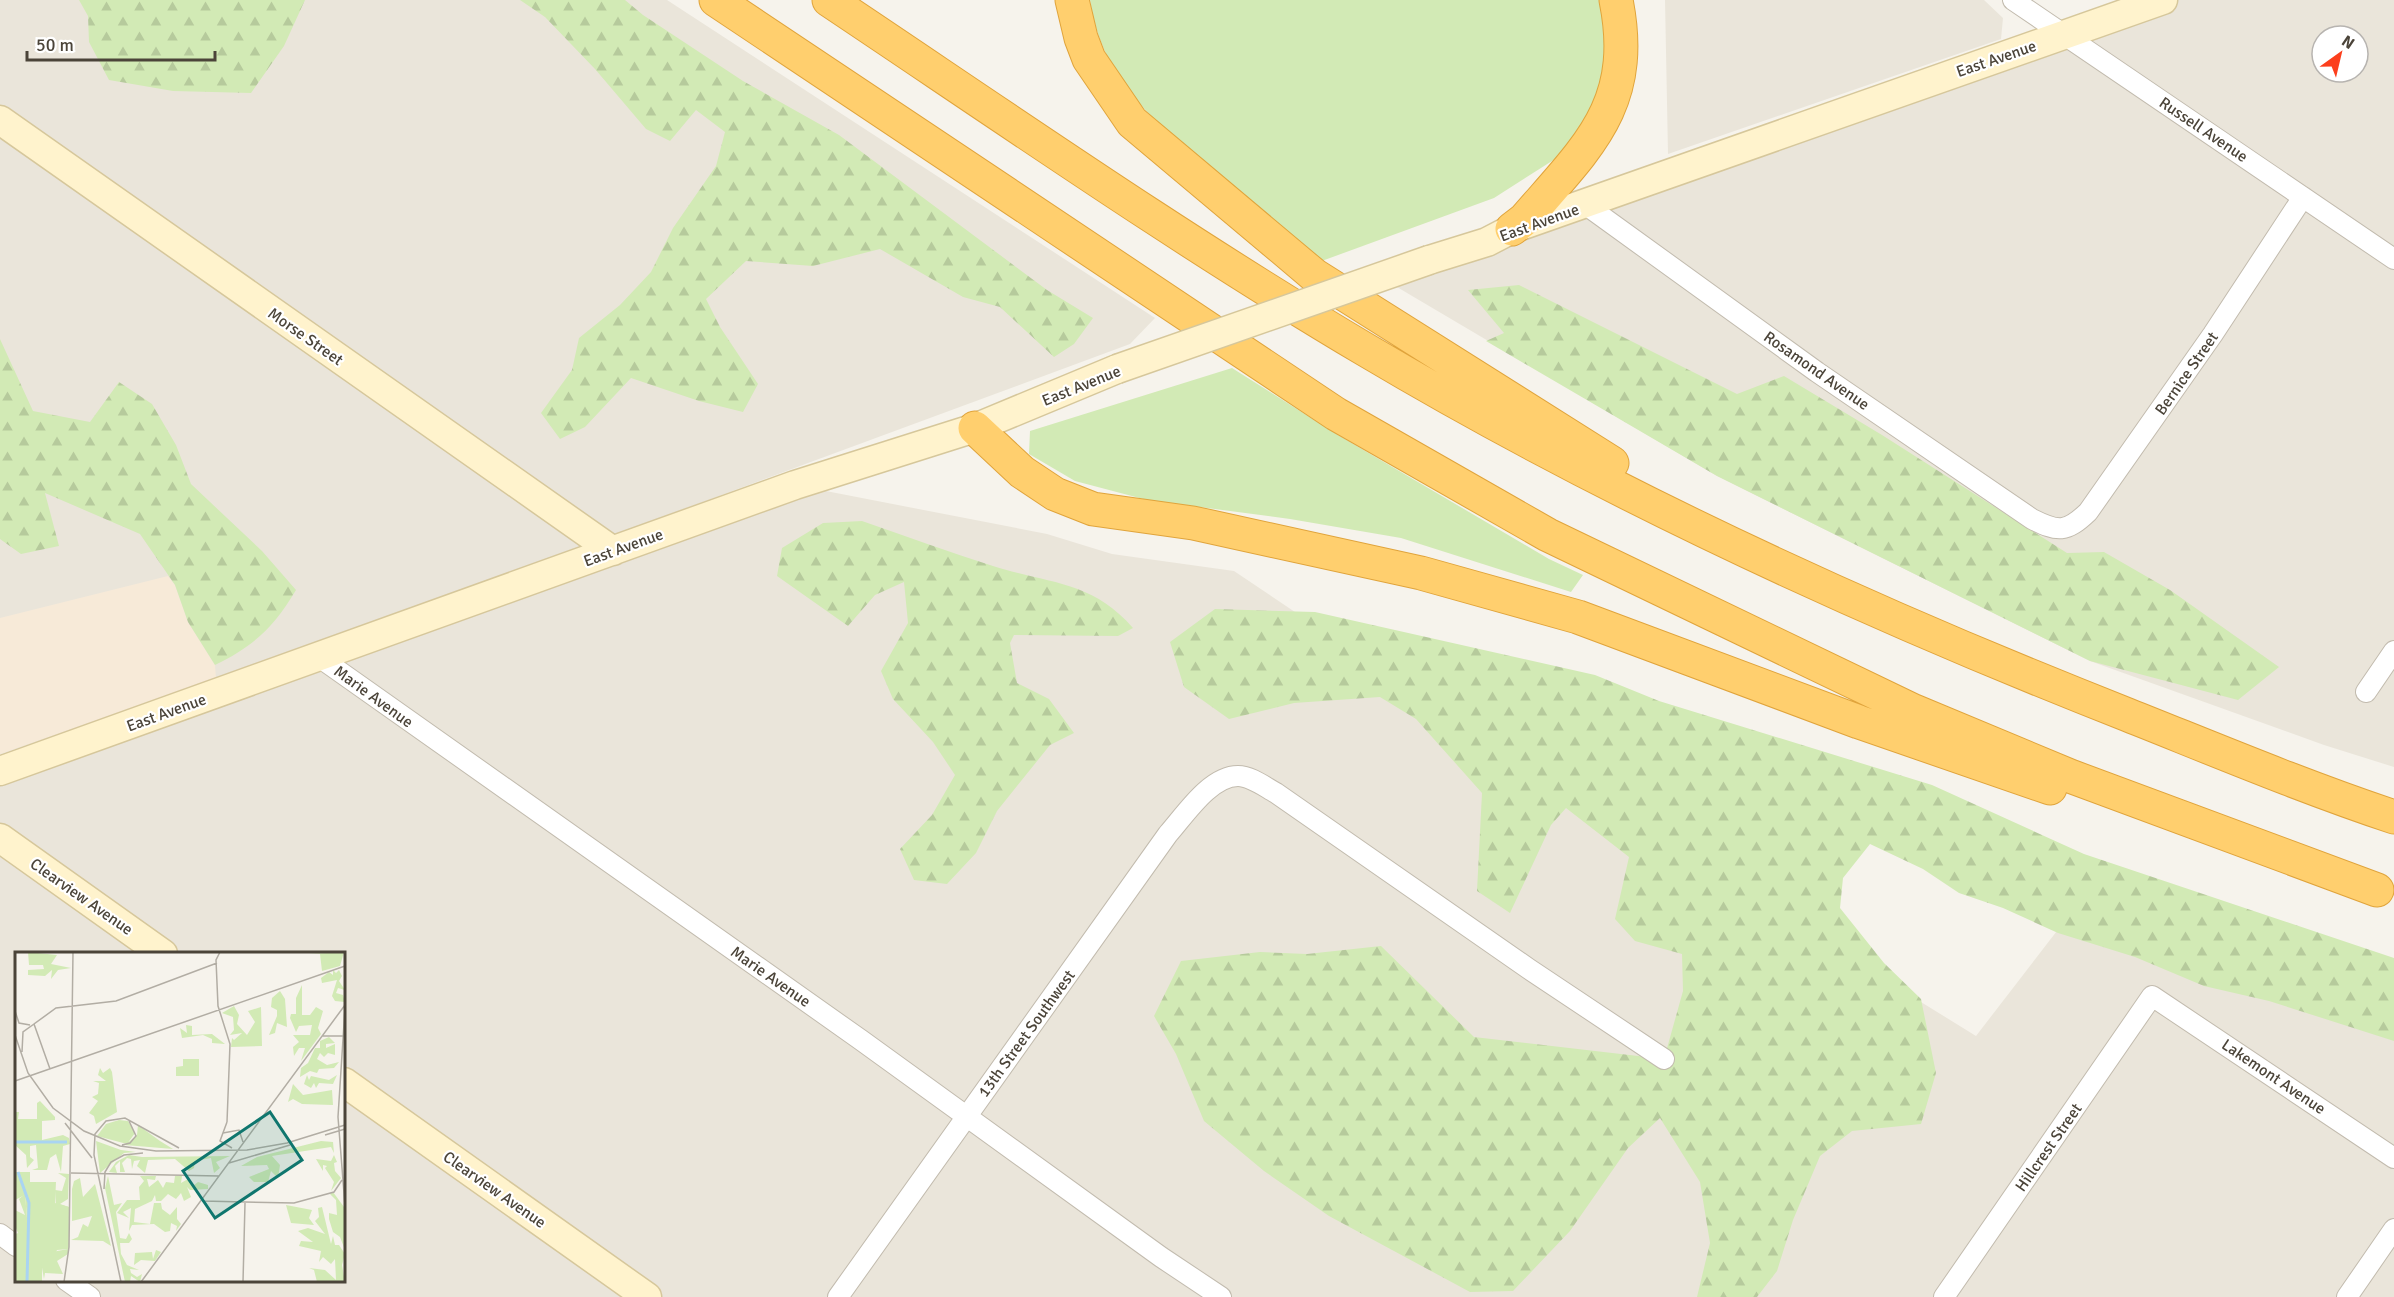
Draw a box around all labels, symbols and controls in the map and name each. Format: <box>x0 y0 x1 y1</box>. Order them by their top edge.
scale bar <box>27 24 214 62</box>
north arrow <box>2310 24 2370 84</box>
text: N <box>2338 31 2358 54</box>
text: 50 m <box>36 34 74 56</box>
street label: East Avenue <box>1954 36 2039 82</box>
street label: Russell Avenue <box>2155 93 2252 167</box>
street label: East Avenue <box>1497 199 1582 247</box>
street label: Morse Street <box>264 304 347 370</box>
street label: Rosamond Avenue <box>1760 327 1873 415</box>
street label: Bernice Street <box>2151 328 2223 419</box>
street label: East Avenue <box>1039 361 1124 411</box>
street label: East Avenue <box>581 524 666 572</box>
street label: Marie Avenue <box>330 661 417 732</box>
street label: East Avenue <box>124 689 209 737</box>
street label: Clearview Avenue <box>26 854 137 940</box>
street label: Marie Avenue <box>727 942 814 1012</box>
inset map <box>15 952 345 1282</box>
street label: 13th Street Southwest <box>974 966 1080 1101</box>
street label: Lakemont Avenue <box>2218 1035 2329 1119</box>
street label: Hillcrest Street <box>2011 1099 2087 1196</box>
street label: Clearview Avenue <box>439 1147 550 1233</box>

